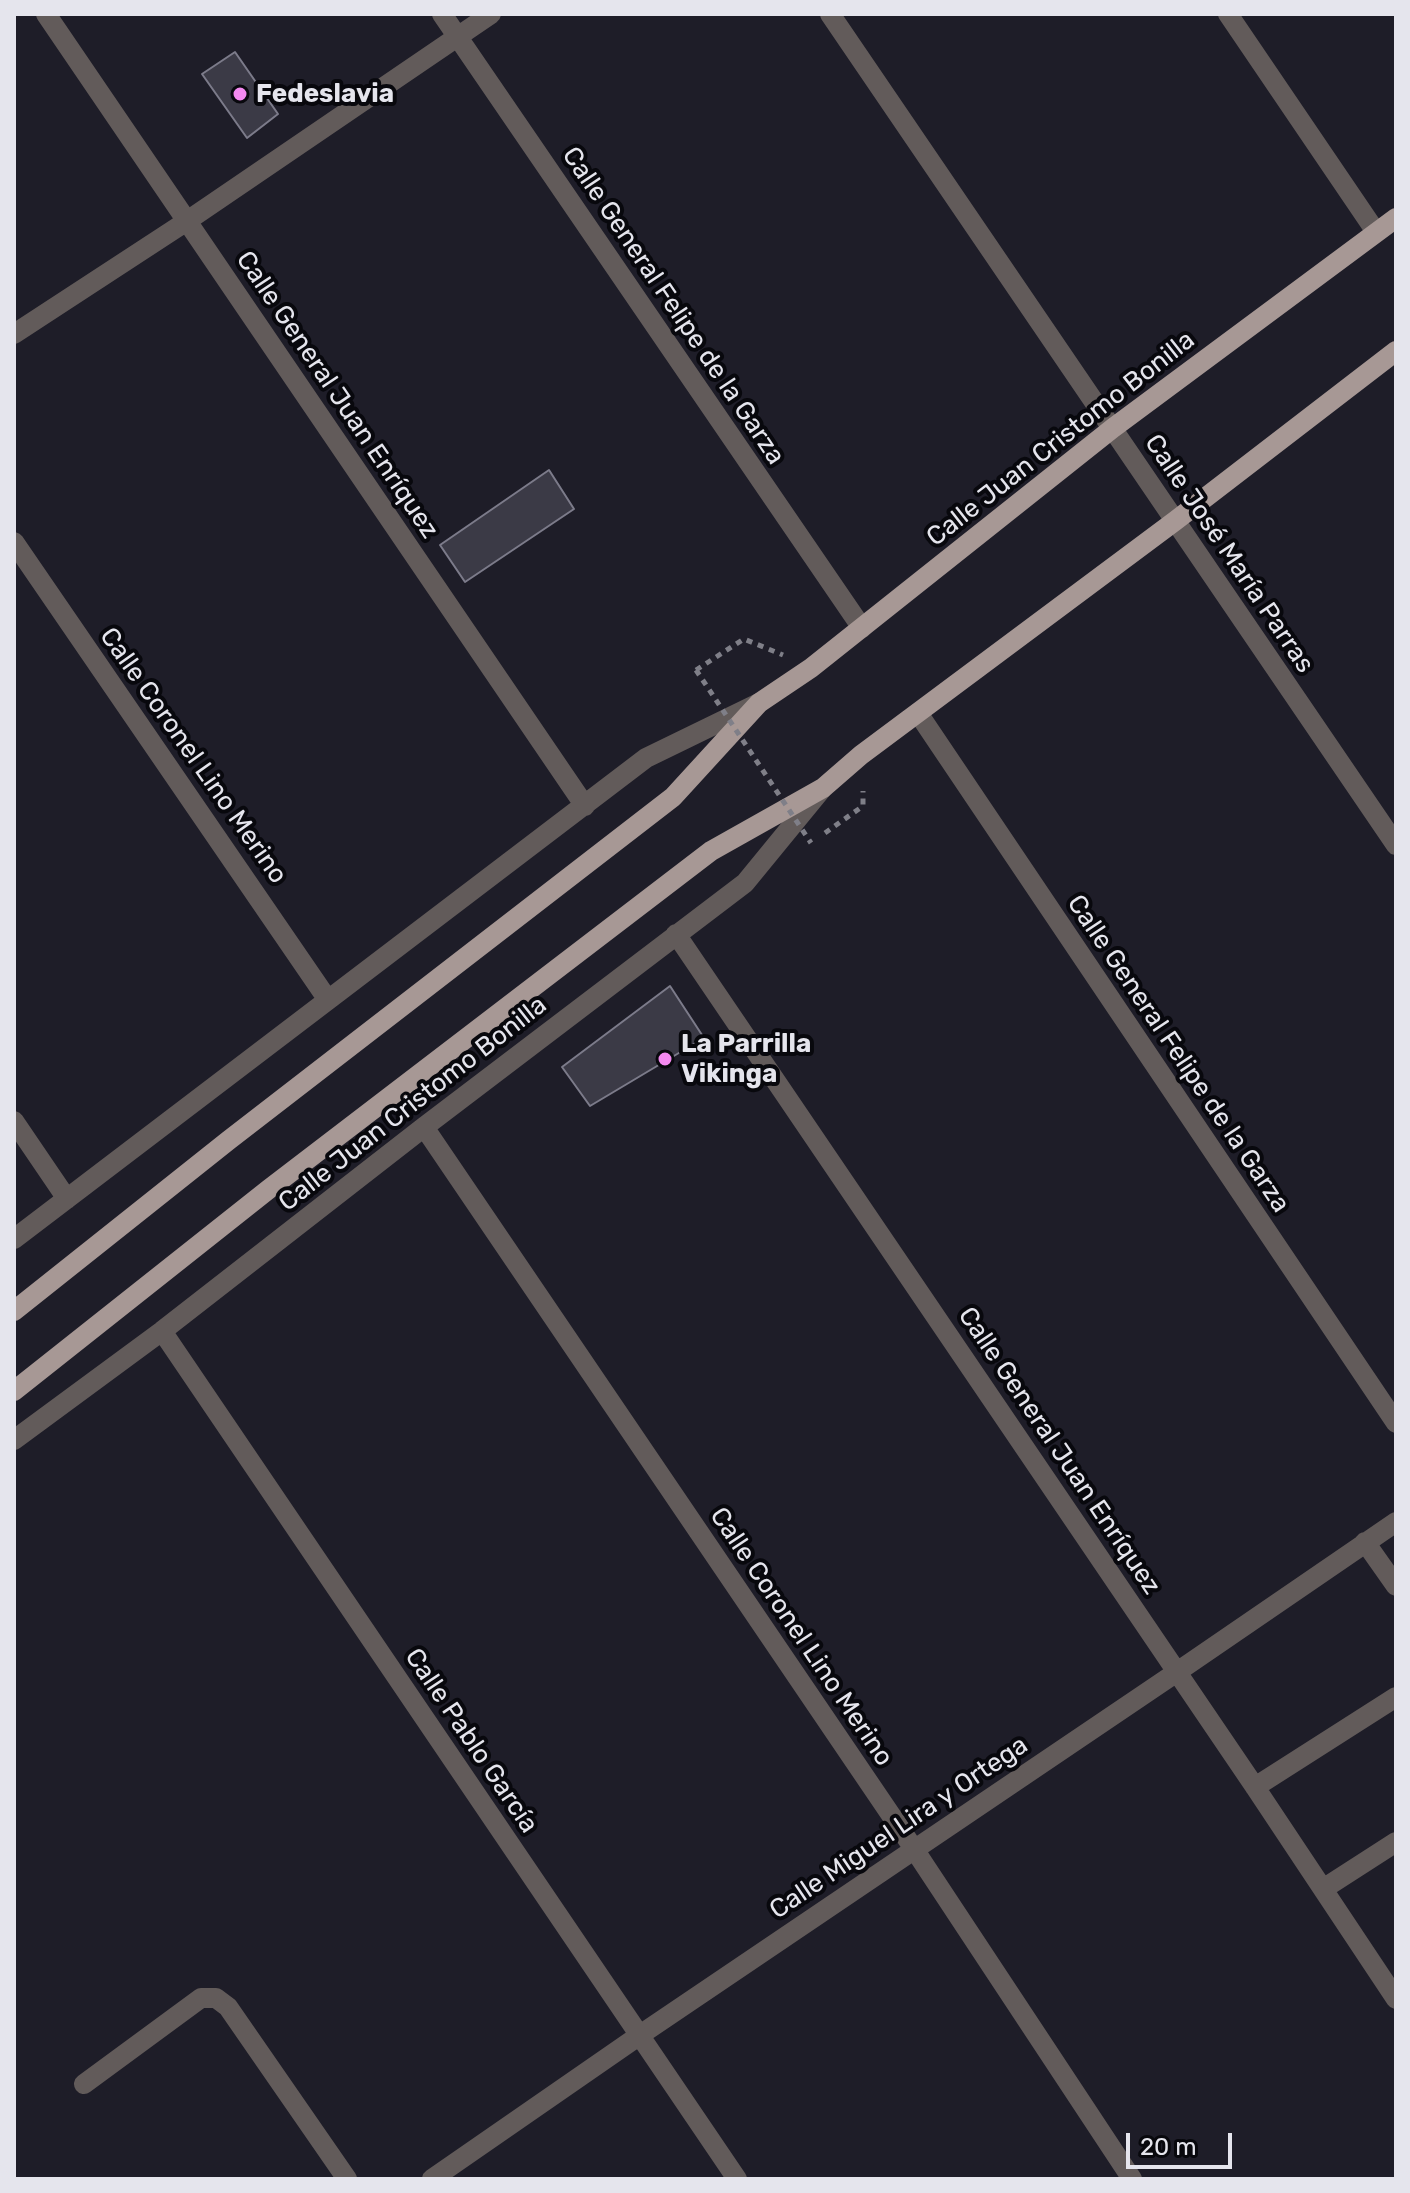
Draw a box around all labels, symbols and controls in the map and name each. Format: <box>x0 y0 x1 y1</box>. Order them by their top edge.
place label: Fedeslavia <box>256 78 394 110</box>
marker: Fedeslavia <box>231 85 249 103</box>
street label: Calle General Felipe de la Garza <box>555 141 791 471</box>
street label: Calle General Juan Enríquez <box>229 245 445 545</box>
street label: Calle Juan Cristomo Bonilla <box>921 325 1201 553</box>
street label: Calle José María Parras <box>1138 429 1320 679</box>
street label: Calle Coronel Lino Merino <box>93 622 293 890</box>
street label: Calle General Felipe de la Garza <box>1060 889 1296 1219</box>
street label: Calle Juan Cristomo Bonilla <box>273 990 553 1218</box>
place label: La Parrilla Vikinga <box>681 1028 811 1090</box>
marker: La Parrilla Vikinga <box>656 1050 674 1068</box>
street label: Calle General Juan Enríquez <box>951 1301 1167 1601</box>
street label: Calle Coronel Lino Merino <box>703 1502 899 1772</box>
street label: Calle Pablo García <box>398 1643 544 1839</box>
street label: Calle Miguel Lira y Ortega <box>764 1730 1034 1926</box>
scale bar <box>1130 2117 1236 2167</box>
text: 20 m <box>1140 2133 1197 2161</box>

